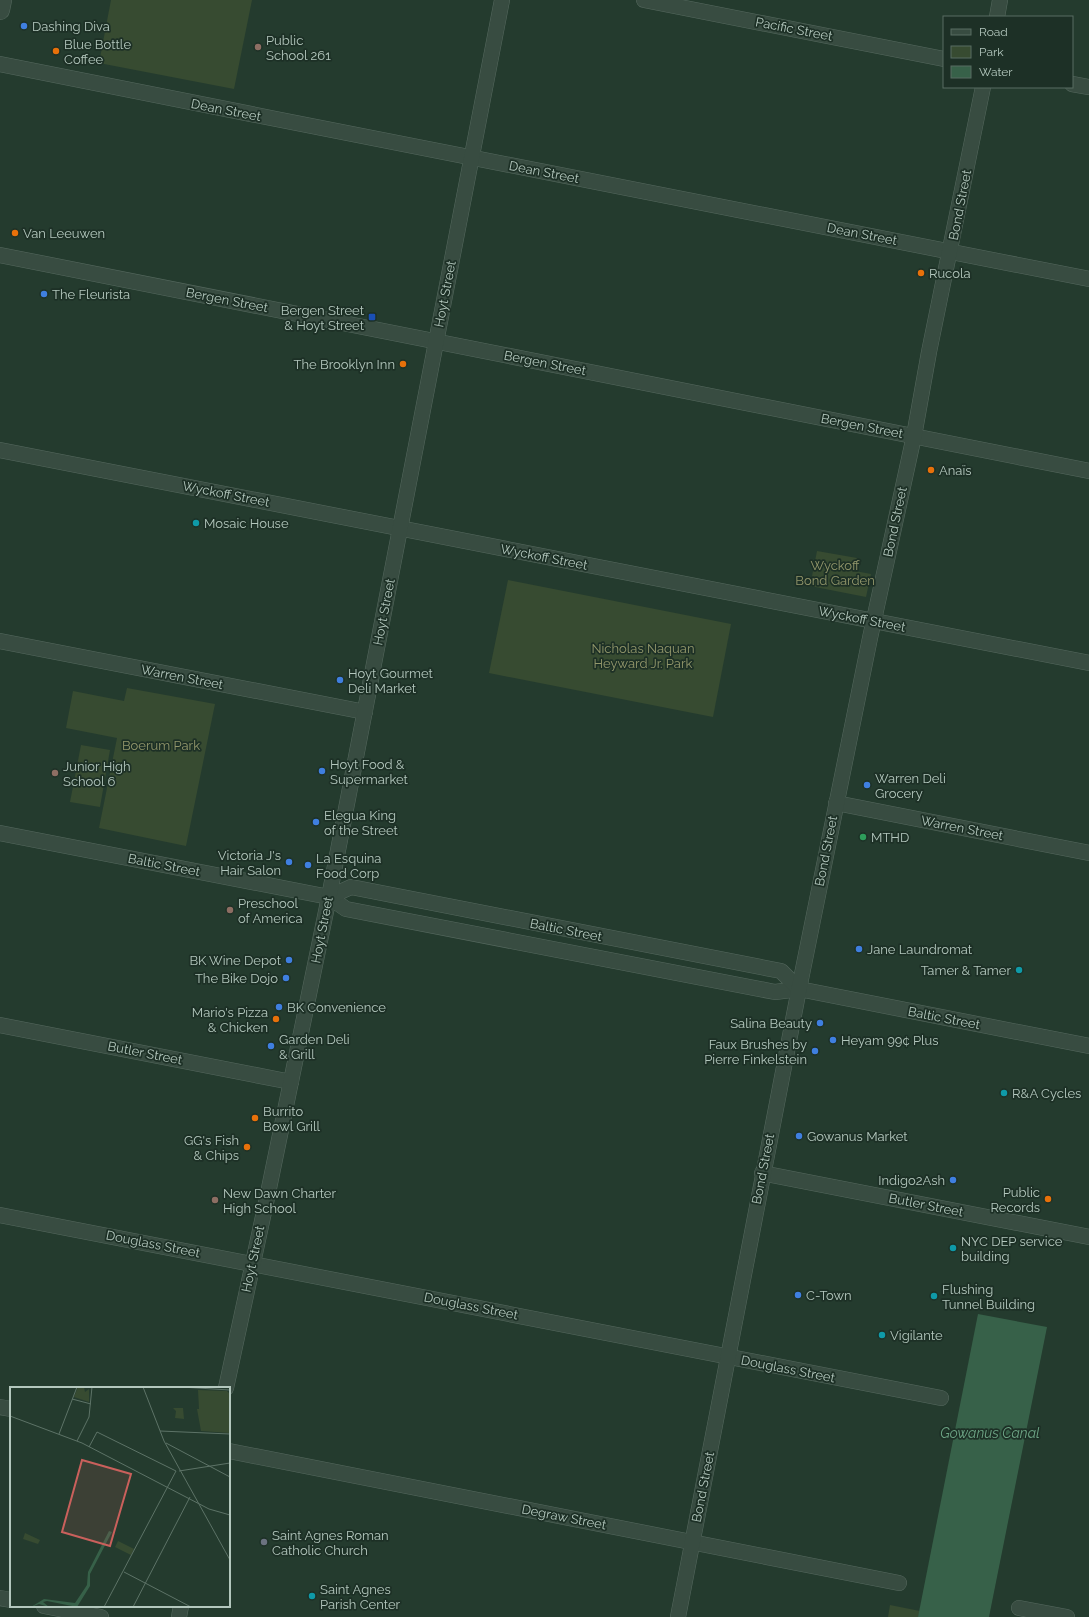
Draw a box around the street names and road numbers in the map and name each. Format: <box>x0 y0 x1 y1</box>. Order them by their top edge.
street label: Pacific Street <box>754 14 834 44</box>
street label: Dean Street <box>190 96 263 124</box>
street label: Dean Street <box>508 158 581 186</box>
street label: Bond Street <box>946 168 974 241</box>
street label: Dean Street <box>826 220 899 248</box>
street label: Hoyt Street <box>431 259 459 329</box>
street label: Bergen Street <box>185 285 270 315</box>
street label: Bergen Street <box>503 348 588 378</box>
street label: Bergen Street <box>820 411 905 441</box>
street label: Wyckoff Street <box>181 478 271 510</box>
street label: Bond Street <box>880 485 910 558</box>
street label: Wyckoff Street <box>499 541 589 573</box>
street label: Hoyt Street <box>370 577 398 647</box>
street label: Wyckoff Street <box>817 603 907 635</box>
street label: Warren Street <box>140 662 225 692</box>
street label: Warren Street <box>920 813 1005 843</box>
street label: Bond Street <box>812 814 840 887</box>
street label: Baltic Street <box>127 851 202 879</box>
street label: Hoyt Street <box>308 895 336 965</box>
street label: Baltic Street <box>529 916 604 944</box>
street label: Baltic Street <box>907 1004 982 1032</box>
street label: Butler Street <box>106 1038 184 1068</box>
street label: Bond Street <box>749 1132 777 1205</box>
street label: Butler Street <box>887 1190 965 1220</box>
street label: Hoyt Street <box>239 1224 268 1294</box>
street label: Douglass Street <box>105 1228 202 1261</box>
street label: Douglass Street <box>423 1290 520 1323</box>
street label: Douglass Street <box>740 1353 837 1386</box>
street label: Bond Street <box>689 1450 717 1523</box>
street label: Degraw Street <box>520 1501 608 1533</box>

